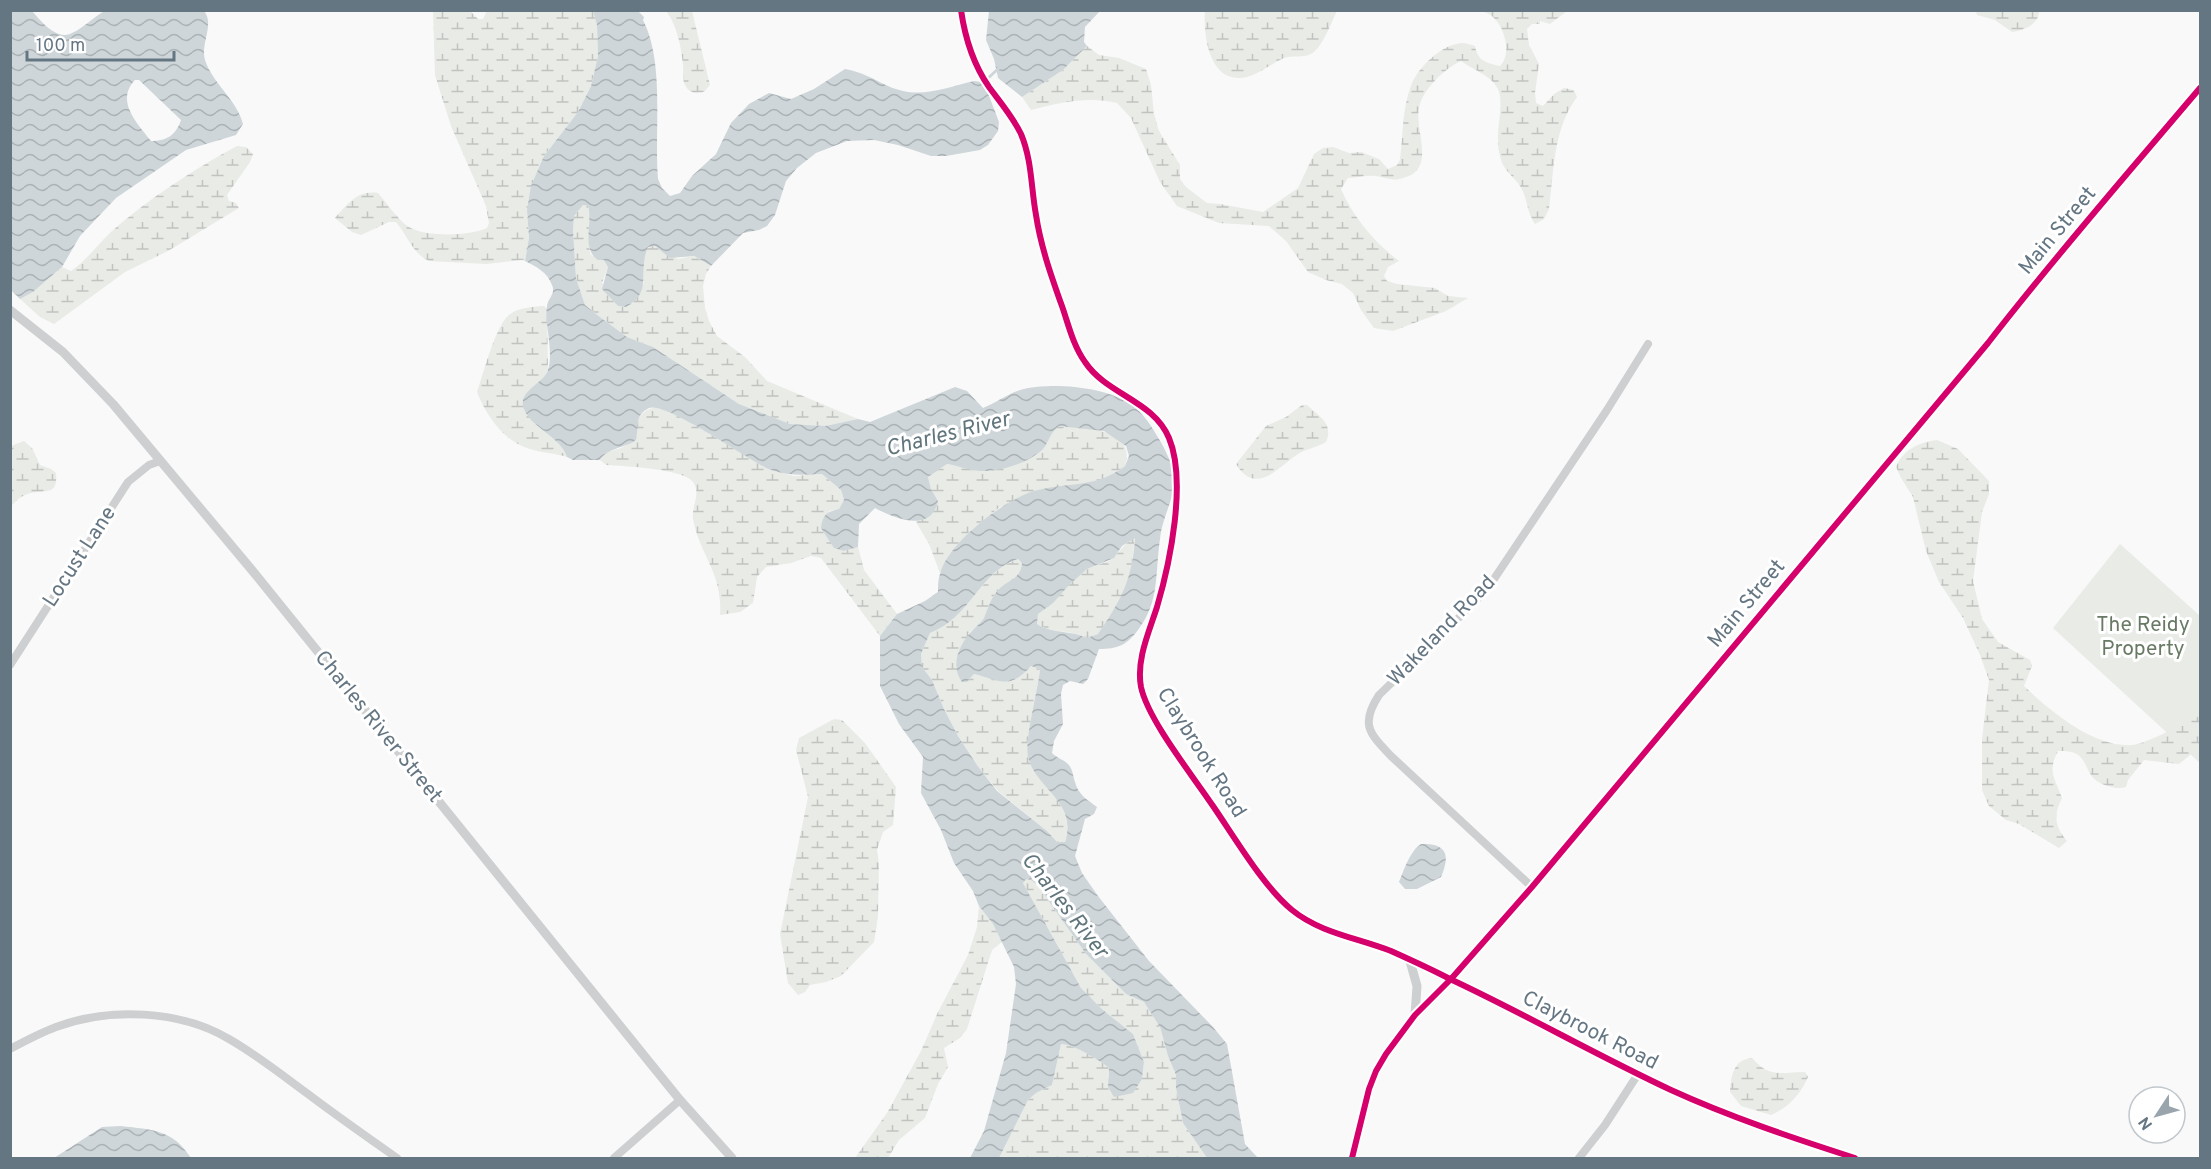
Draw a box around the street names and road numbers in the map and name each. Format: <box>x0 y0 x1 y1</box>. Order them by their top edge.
street label: Main Street <box>2013 181 2103 281</box>
street label: Locust Lane <box>37 501 123 613</box>
street label: Main Street <box>1702 554 1792 654</box>
street label: Wakeland Road <box>1382 570 1502 692</box>
street label: Charles River Street <box>308 645 448 809</box>
street label: Claybrook Road <box>1150 683 1252 823</box>
street label: Claybrook Road <box>1517 985 1663 1077</box>

